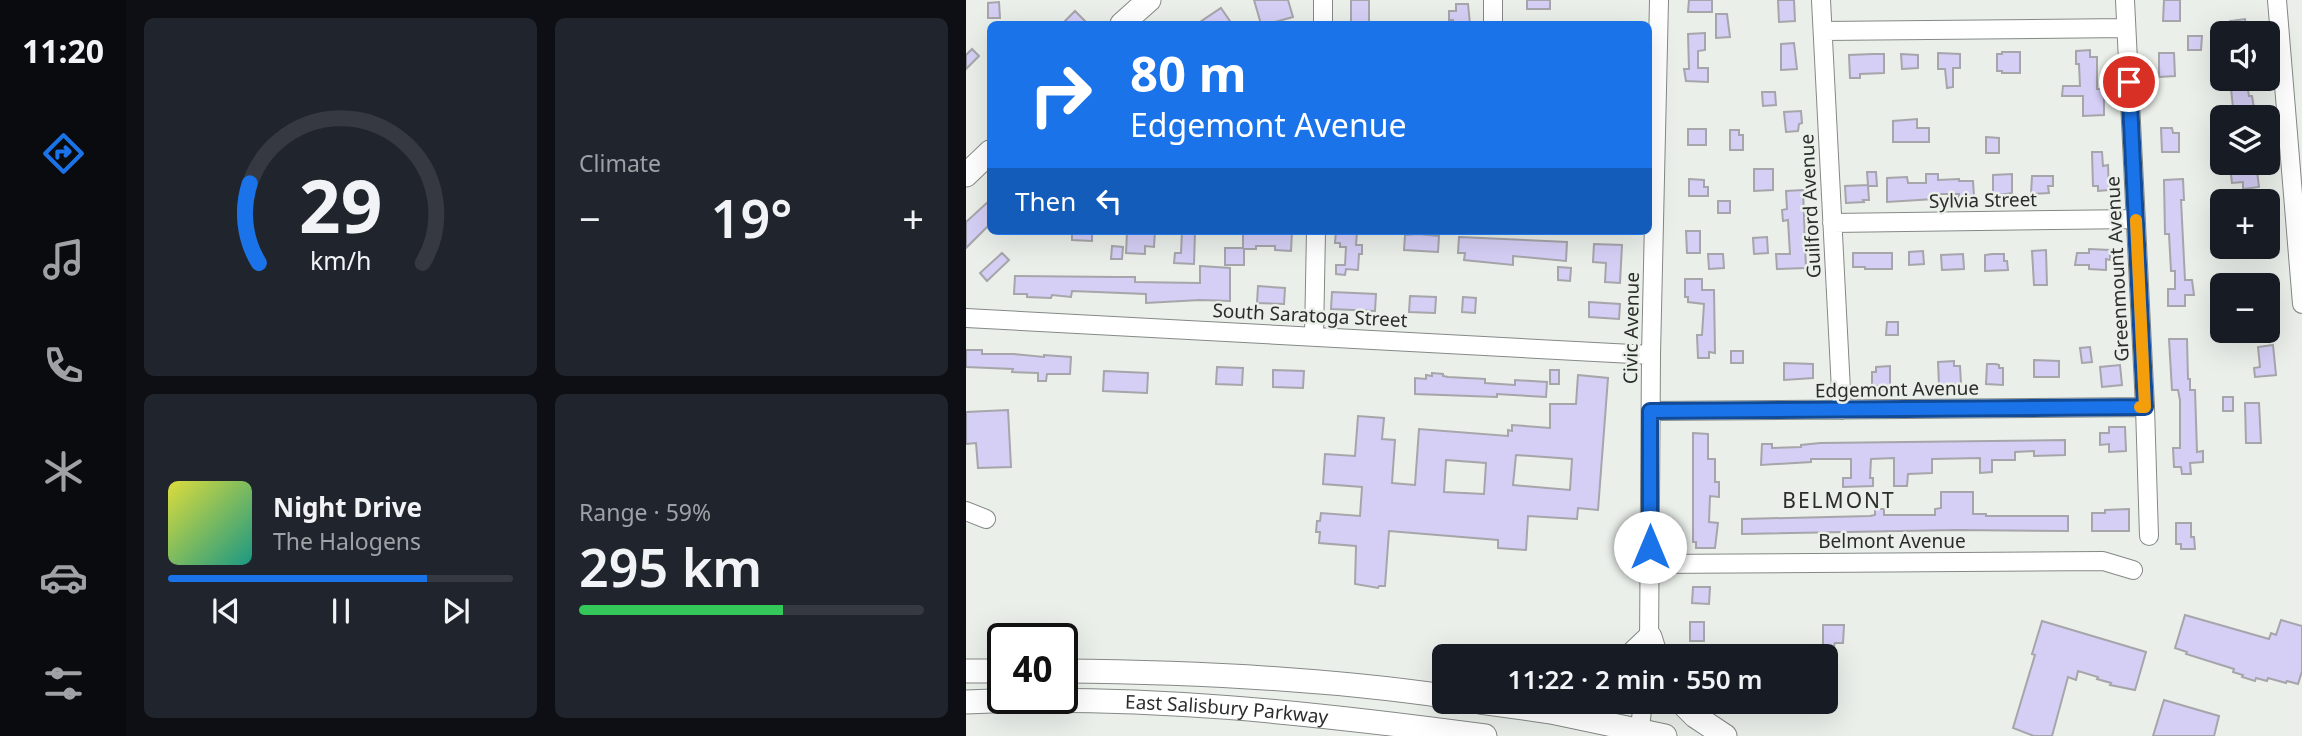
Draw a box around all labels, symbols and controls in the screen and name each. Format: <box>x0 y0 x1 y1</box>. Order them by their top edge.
map controls <box>2210 21 2280 343</box>
button: sound <box>2210 21 2280 91</box>
text: 11:20 <box>22 29 104 72</box>
text: 80 m <box>1130 40 1247 106</box>
icon: right <box>1015 49 1106 140</box>
pin <box>2099 52 2159 112</box>
icon: arrive <box>2110 63 2148 101</box>
text: Edgemont Avenue <box>1130 103 1406 146</box>
button: layers <box>2210 105 2280 175</box>
icon: directions <box>39 129 88 178</box>
street label: Guilford Avenue <box>1793 133 1827 279</box>
text: Climate <box>579 147 661 179</box>
text: 29 <box>299 155 382 254</box>
street label: Greenmount Avenue <box>2099 176 2135 362</box>
text: 19° <box>711 182 792 253</box>
icon: left <box>1090 182 1128 220</box>
text: Then <box>1015 183 1076 219</box>
street label: Sylvia Street <box>1929 186 2037 214</box>
button: + <box>2210 189 2280 259</box>
text: − <box>579 192 601 244</box>
text: + <box>902 192 924 244</box>
icon: music <box>39 235 88 284</box>
text: km/h <box>310 243 371 277</box>
street label: Civic Avenue <box>1617 272 1645 384</box>
button: − <box>2210 273 2280 343</box>
street label: South Saratoga Street <box>1212 297 1408 333</box>
icon: phone <box>39 341 88 390</box>
street label: Edgemont Avenue <box>1815 375 1979 403</box>
icon: climate <box>39 447 88 496</box>
district label: BELMONT <box>1782 486 1896 514</box>
text: Night Drive <box>273 489 422 525</box>
text: Range · 59% <box>579 496 711 528</box>
position arrow <box>1613 510 1687 584</box>
text: The Halogens <box>273 525 421 557</box>
street label: Belmont Avenue <box>1818 528 1966 554</box>
text: 295 km <box>579 531 762 602</box>
icon: car <box>39 553 88 602</box>
icon: previous <box>207 592 245 630</box>
icon: pause <box>322 592 360 630</box>
icon: next <box>437 592 475 630</box>
speed limit sign: 40 <box>987 623 1078 714</box>
icon: filters <box>39 659 88 708</box>
text: 11:22 · 2 min · 550 m <box>1508 661 1762 697</box>
street label: East Salisbury Parkway <box>1125 689 1330 730</box>

